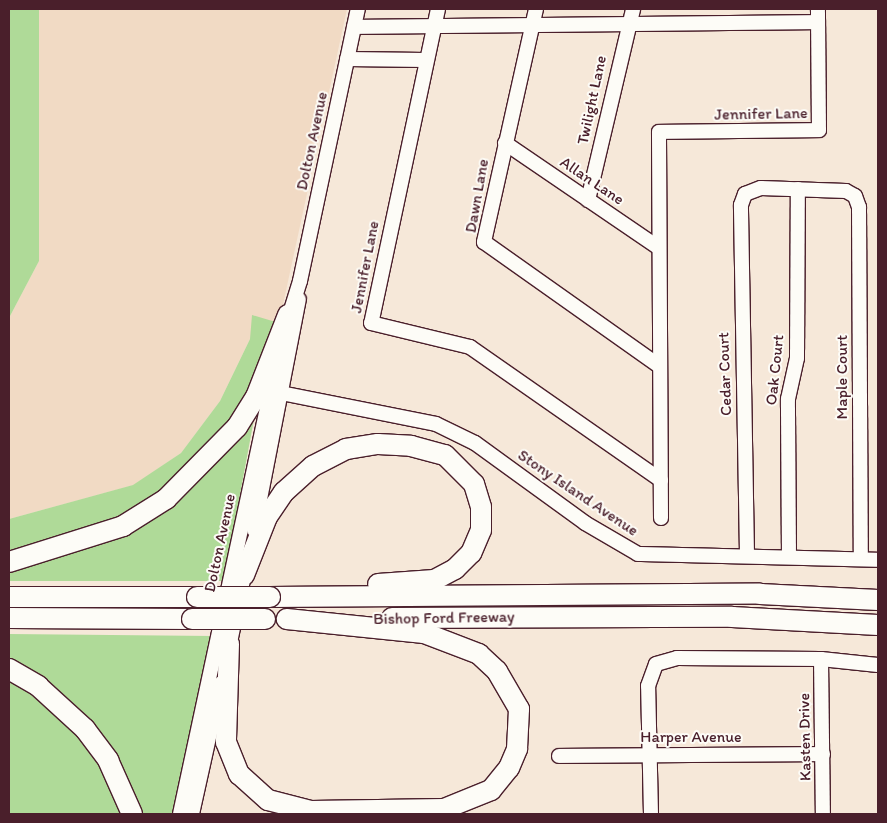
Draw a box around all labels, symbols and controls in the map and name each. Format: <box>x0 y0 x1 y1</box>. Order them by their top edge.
street label: Twilight Lane <box>573 54 611 146</box>
street label: Dolton Avenue <box>292 90 332 192</box>
street label: Jennifer Lane <box>714 104 808 124</box>
street label: Allan Lane <box>556 153 628 209</box>
street label: Dawn Lane <box>461 157 493 235</box>
street label: Jennifer Lane <box>347 219 383 315</box>
street label: Cedar Court <box>714 332 736 416</box>
street label: Oak Court <box>762 334 788 406</box>
street label: Maple Court <box>832 335 852 419</box>
street label: Stony Island Avenue <box>514 446 642 540</box>
street label: Dolton Avenue <box>200 492 240 594</box>
street label: Bishop Ford Freeway <box>373 607 515 629</box>
street label: Kasten Drive <box>795 693 815 781</box>
street label: Harper Avenue <box>640 727 742 747</box>

